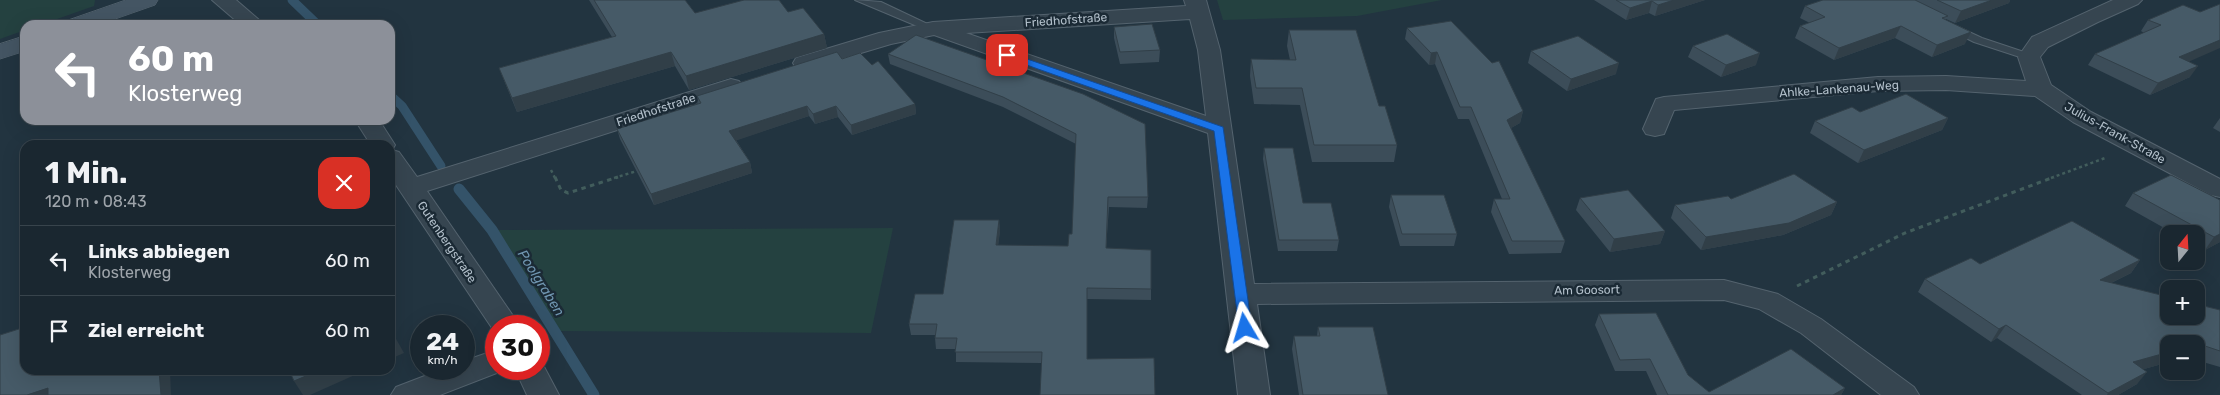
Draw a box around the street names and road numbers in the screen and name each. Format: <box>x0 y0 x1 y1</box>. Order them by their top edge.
street label: Friedhofstraße <box>1024 10 1108 30</box>
street label: Ahlke-Lankenau-Weg <box>1779 78 1899 100</box>
street label: Friedhofstraße <box>615 90 698 129</box>
street label: Julius-Frank-Straße <box>2062 99 2168 167</box>
street label: Gutenbergstraße <box>415 199 480 286</box>
street label: Am Goosort <box>1554 282 1620 298</box>

